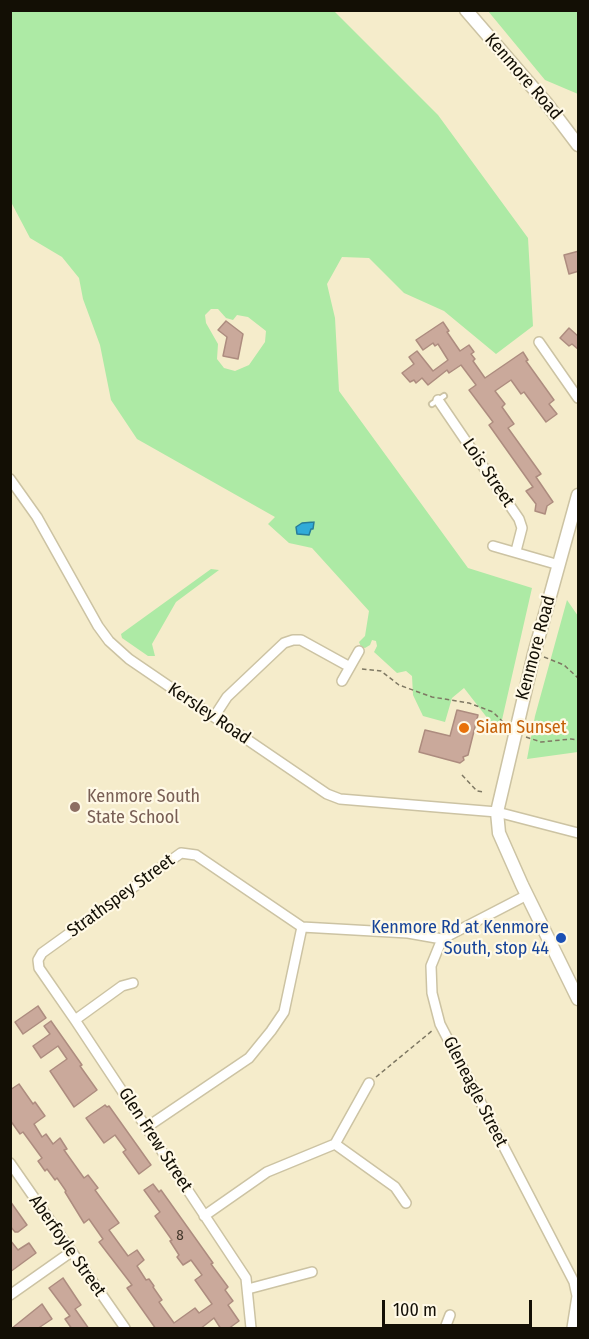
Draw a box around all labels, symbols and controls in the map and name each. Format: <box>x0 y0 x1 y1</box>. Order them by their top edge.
street label: Kenmore Road <box>480 29 566 125</box>
street label: Lois Street <box>457 435 519 511</box>
street label: Kenmore Road <box>512 593 560 703</box>
street label: Kersley Road <box>164 679 254 749</box>
place label: Siam Sunset <box>476 717 567 739</box>
marker: Siam Sunset <box>457 721 471 735</box>
place label: Kenmore South State School <box>87 786 200 828</box>
marker: Kenmore South State School <box>68 800 82 814</box>
street label: Strathspey Street <box>63 850 179 942</box>
place label: Kenmore Rd at Kenmore South, stop 44 <box>371 917 549 960</box>
marker: Kenmore Rd at Kenmore South, stop 44 <box>554 931 568 945</box>
street label: Gleneagle Street <box>438 1033 512 1151</box>
street label: Glen Frew Street <box>113 1084 197 1196</box>
street label: Aberfoyle Street <box>24 1191 110 1301</box>
house number: 8 <box>176 1227 184 1245</box>
scale bar <box>385 1288 535 1326</box>
text: 100 m <box>393 1299 437 1321</box>

